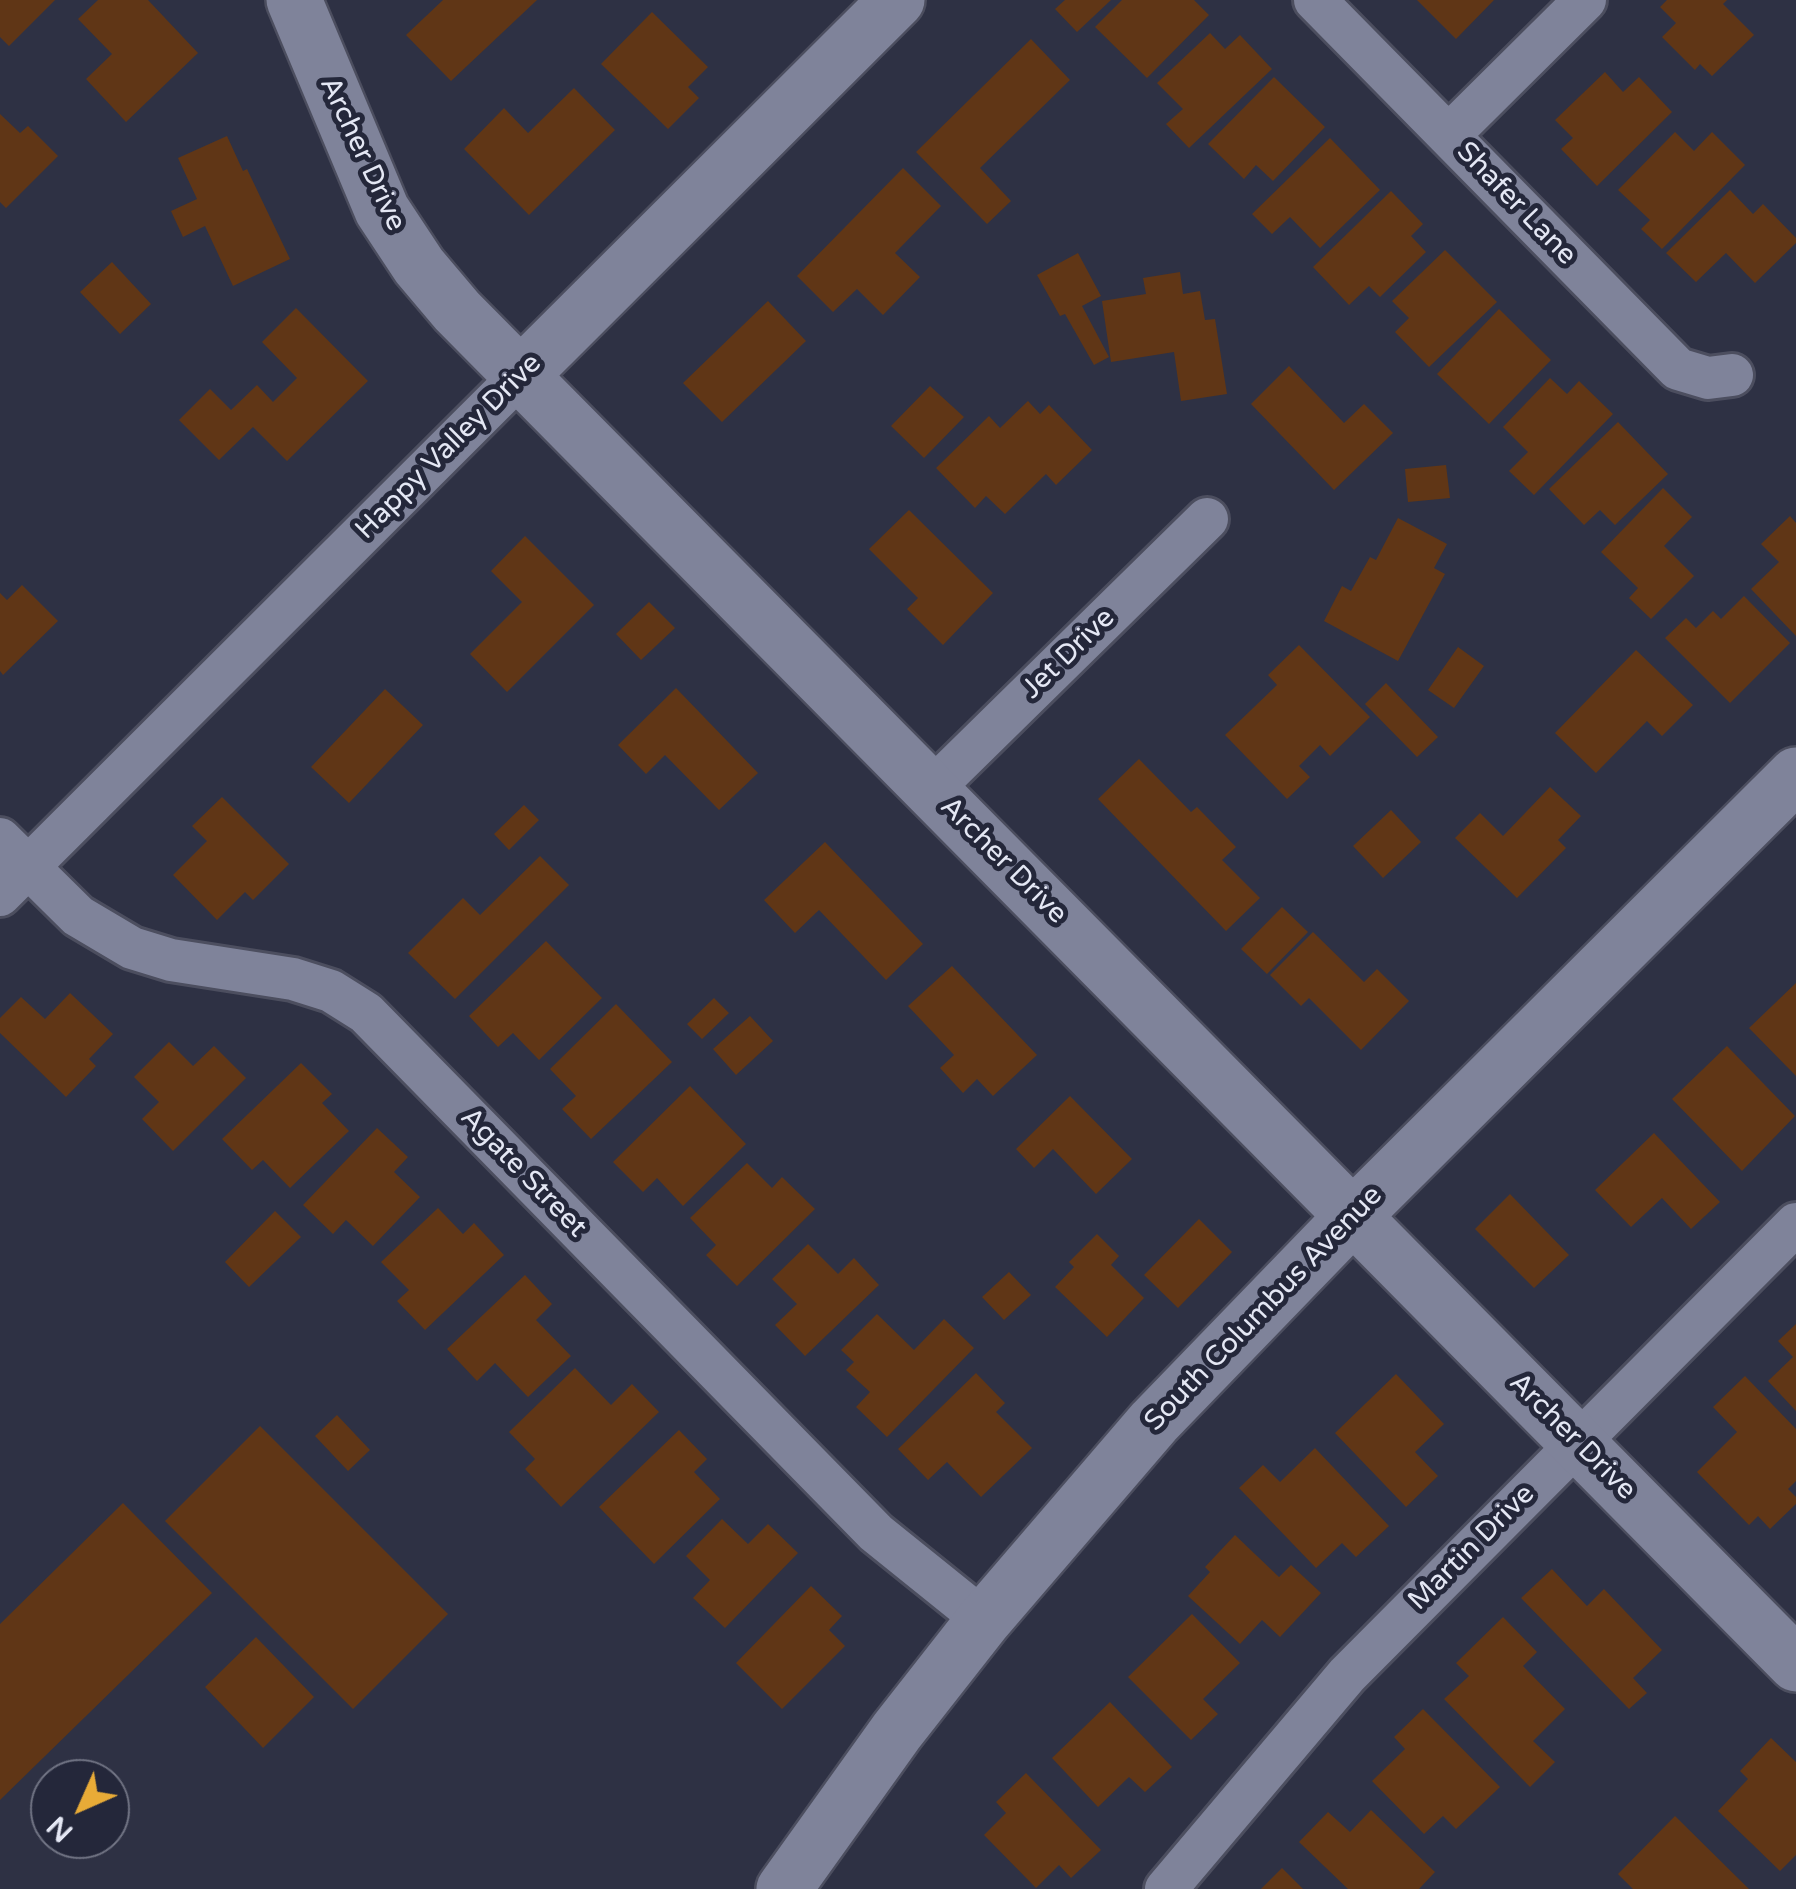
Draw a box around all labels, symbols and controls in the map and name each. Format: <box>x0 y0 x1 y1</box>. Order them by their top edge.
street label: Archer Drive <box>312 72 412 236</box>
street label: Shafer Lane <box>1449 136 1583 272</box>
street label: Happy Valley Drive <box>349 347 549 547</box>
street label: Jet Drive <box>1016 602 1122 706</box>
street label: Archer Drive <box>932 790 1074 932</box>
street label: Agate Street <box>453 1101 593 1245</box>
street label: South Columbus Avenue <box>1138 1179 1390 1439</box>
street label: Archer Drive <box>1501 1366 1643 1508</box>
street label: Martin Drive <box>1402 1478 1542 1618</box>
north arrow <box>30 1759 130 1859</box>
text: N <box>40 1809 80 1849</box>

